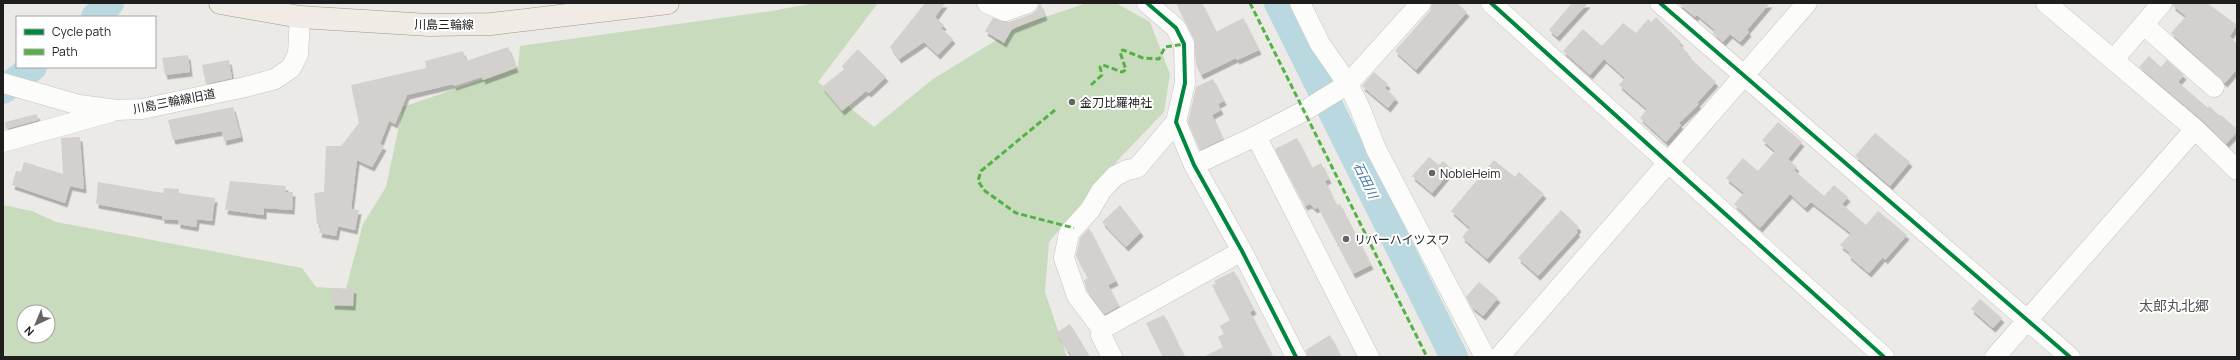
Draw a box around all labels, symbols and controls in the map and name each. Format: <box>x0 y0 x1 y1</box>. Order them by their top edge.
legend <box>16 16 156 68</box>
street label: 川島三輪線 <box>414 16 474 33</box>
text: Cycle path <box>52 23 111 40</box>
text: Path <box>52 43 78 60</box>
street label: 川島三輪線旧道 <box>131 85 217 117</box>
place label: 金刀比羅神社 <box>1080 94 1152 111</box>
marker: 金刀比羅神社 <box>1067 97 1077 107</box>
water label: 石田川 <box>1349 159 1384 203</box>
place label: NobleHeim <box>1440 165 1500 182</box>
marker: NobleHeim <box>1427 168 1437 178</box>
place label: リバーハイツスワ <box>1354 231 1450 248</box>
marker: リバーハイツスワ <box>1341 234 1351 244</box>
district label: 太郎丸北郷 <box>2139 296 2209 315</box>
north arrow <box>16 304 56 344</box>
text: N <box>21 323 37 340</box>

